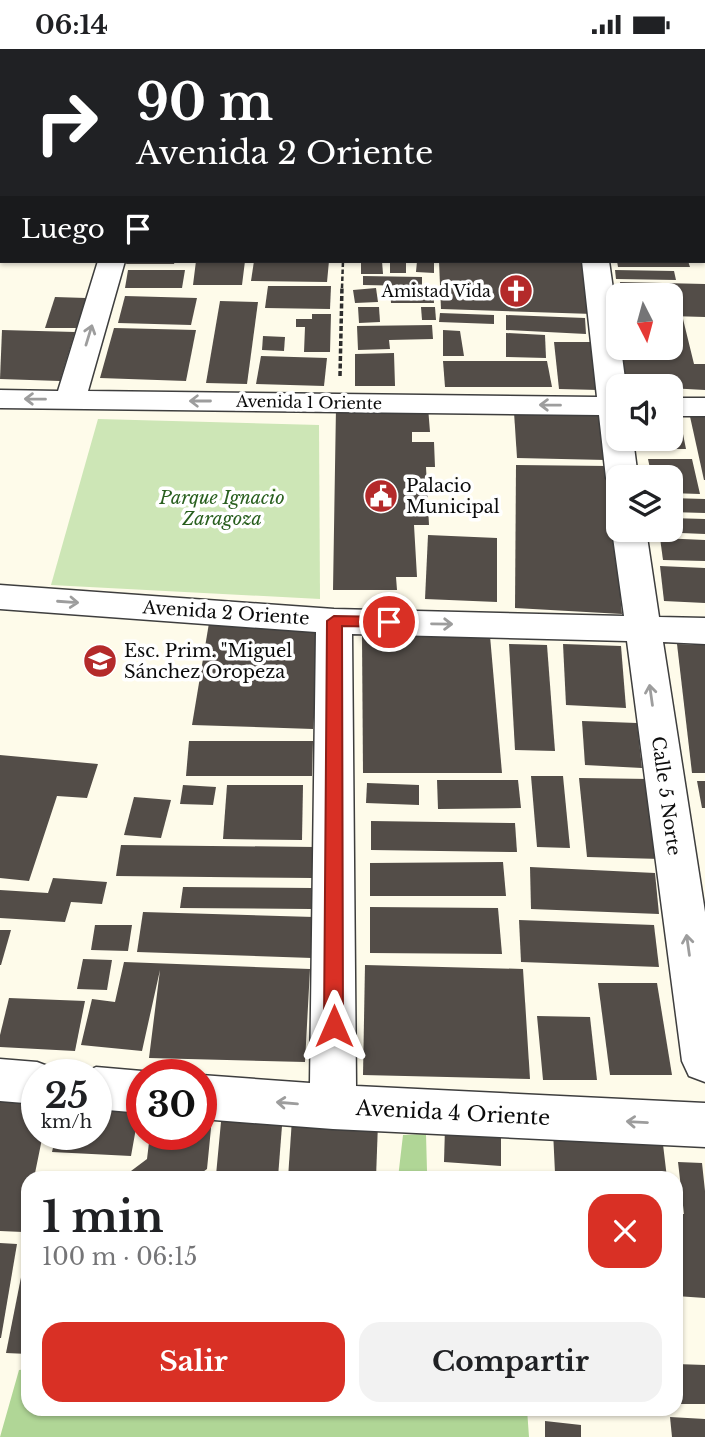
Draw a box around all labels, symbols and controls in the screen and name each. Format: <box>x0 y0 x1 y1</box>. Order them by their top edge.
text: 06:14 <box>35 9 108 41</box>
text: 90 m <box>136 72 273 133</box>
icon: right <box>21 77 112 168</box>
text: Avenida 2 Oriente <box>136 133 433 173</box>
icon: arrive <box>119 210 157 248</box>
text: Luego <box>21 213 105 245</box>
church icon: Amistad Vida <box>497 272 535 310</box>
place label: Amistad Vida <box>381 281 491 301</box>
north arrow <box>606 283 682 361</box>
map controls <box>606 283 683 542</box>
one-way arrow <box>84 324 97 346</box>
button: sound <box>606 374 683 451</box>
street label: Avenida 1 Oriente <box>235 391 382 413</box>
one-way arrow <box>24 393 47 406</box>
one-way arrow <box>188 394 211 408</box>
one-way arrow <box>538 398 561 412</box>
button: layers <box>606 465 683 542</box>
place label: Palacio Municipal <box>406 475 500 518</box>
public building icon: Palacio Municipal <box>362 477 400 515</box>
park label: Parque Ignacio Zaragoza <box>158 487 285 530</box>
pin <box>359 592 419 652</box>
one-way arrow <box>56 596 79 609</box>
street label: Avenida 2 Oriente <box>141 596 310 630</box>
icon: arrive <box>370 603 408 641</box>
one-way arrow <box>430 617 453 631</box>
place label: Esc. Prim. "Miguel Sánchez Oropeza <box>124 640 292 683</box>
school or university icon: Esc. Prim. "Miguel Sánchez Oropeza <box>81 642 119 680</box>
one-way arrow <box>644 685 657 707</box>
street label: Calle 5 Norte <box>647 735 685 857</box>
one-way arrow <box>681 934 694 957</box>
position arrow <box>297 989 371 1063</box>
speed limit sign: 30 <box>126 1059 217 1150</box>
text: 25 <box>45 1074 88 1117</box>
street label: Avenida 4 Oriente <box>354 1095 551 1131</box>
one-way arrow <box>277 1096 299 1109</box>
text: km/h <box>41 1111 92 1133</box>
one-way arrow <box>626 1115 649 1128</box>
text: 1 min <box>42 1191 164 1243</box>
button: close <box>588 1194 662 1268</box>
text: 100 m · 06:15 <box>42 1243 197 1271</box>
button: Salir <box>42 1322 345 1402</box>
button: Compartir <box>359 1322 662 1402</box>

